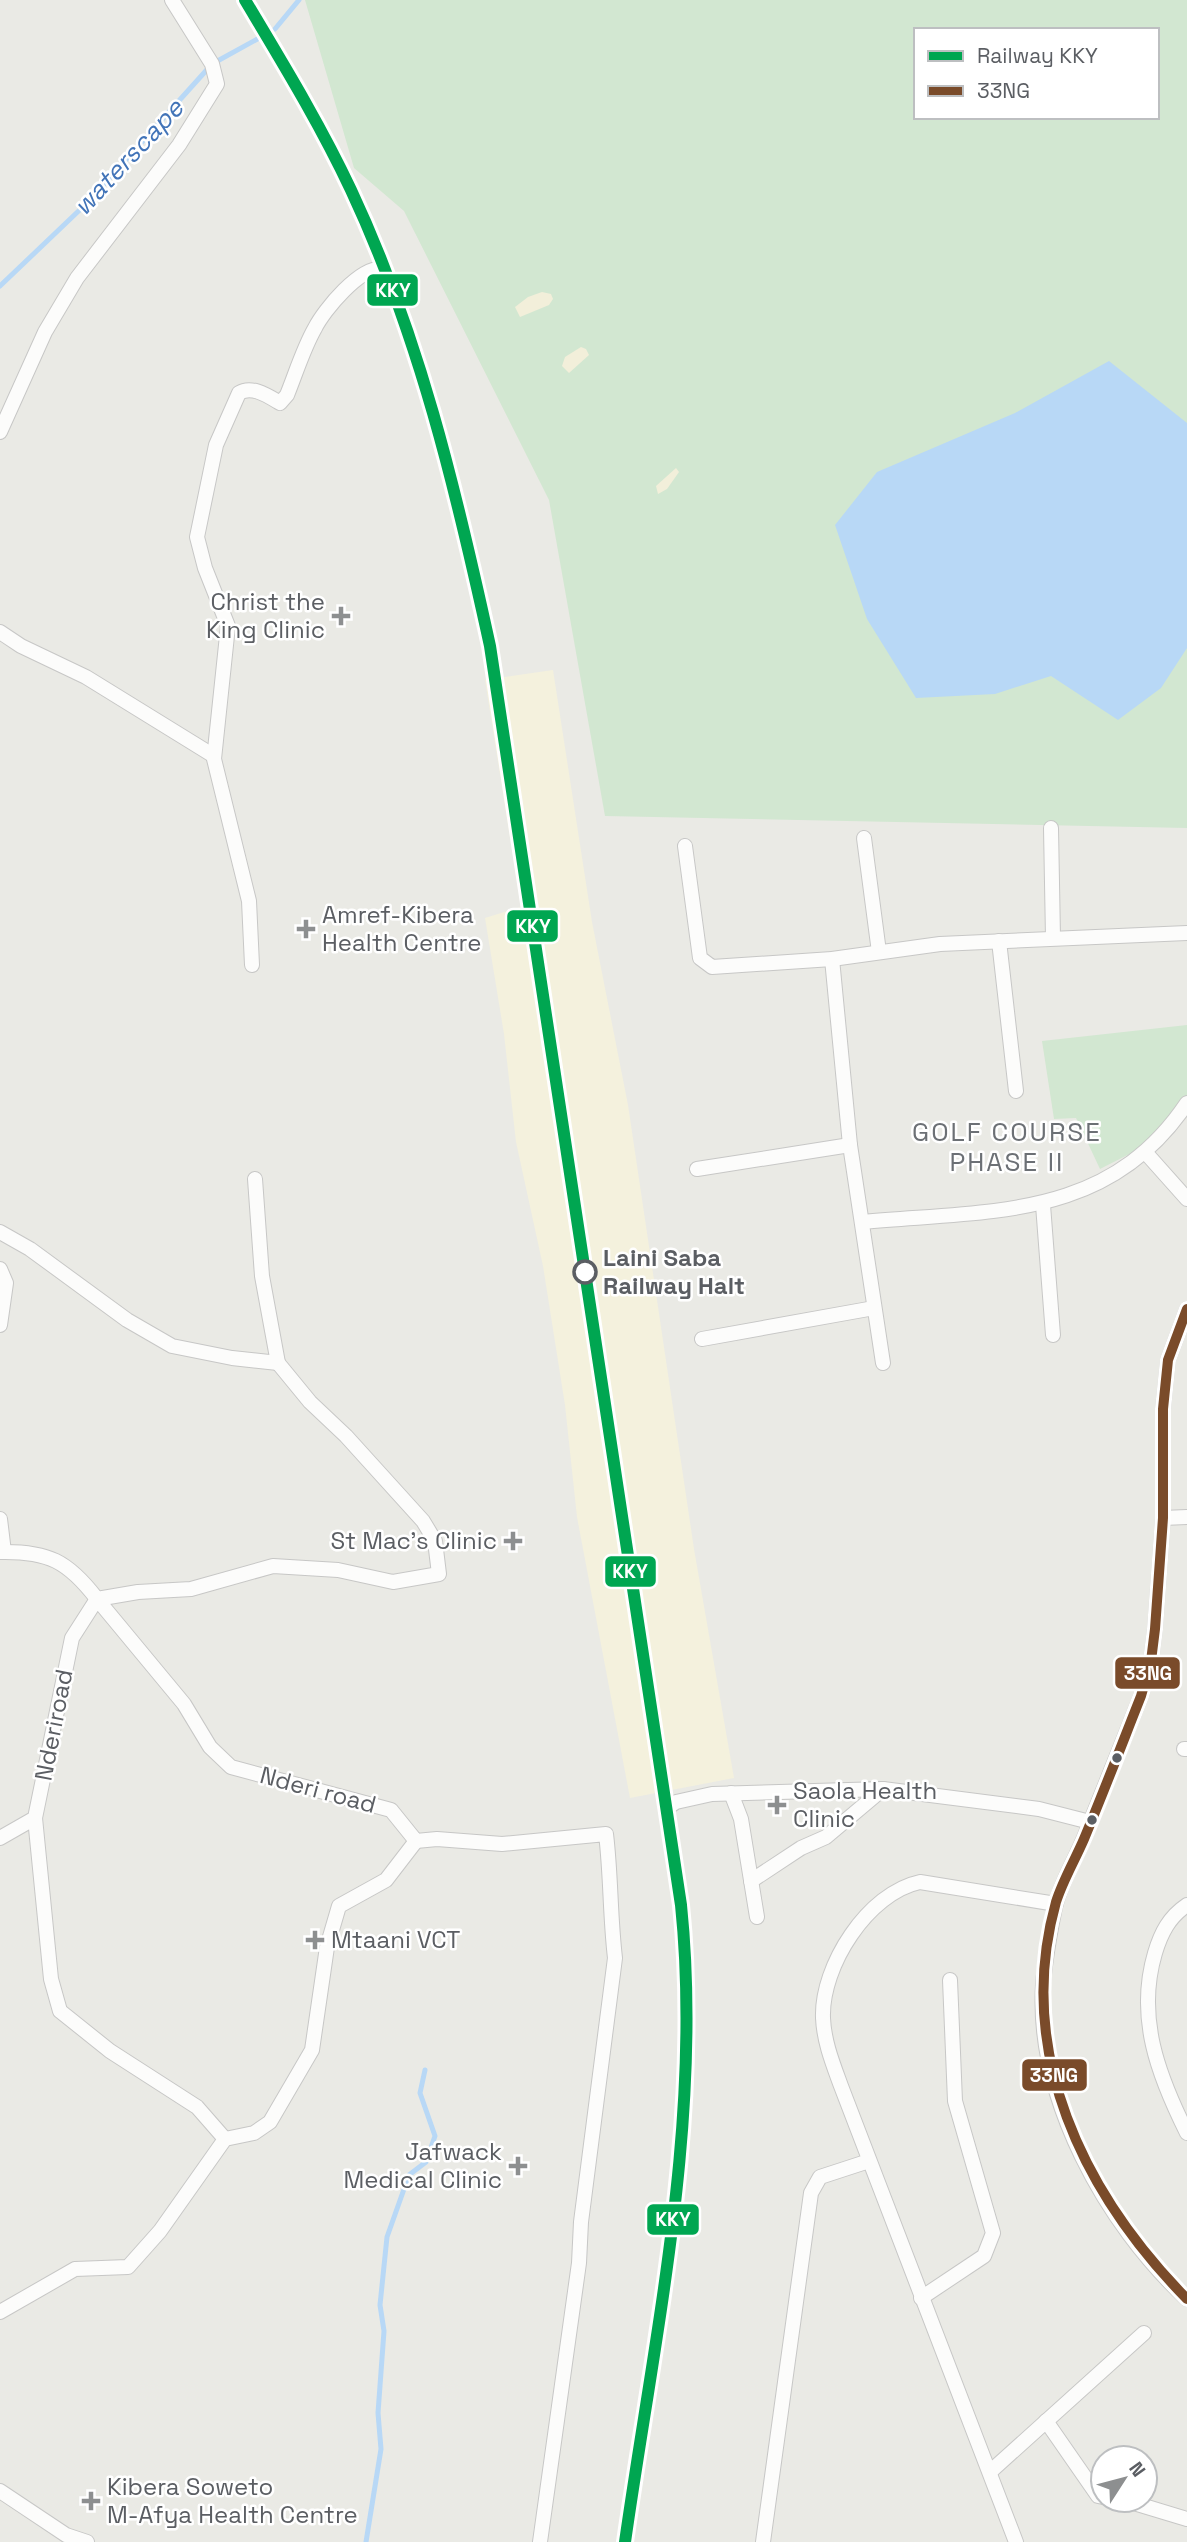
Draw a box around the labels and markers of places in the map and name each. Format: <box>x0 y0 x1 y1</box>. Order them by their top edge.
place label: Christ the King Clinic <box>206 586 325 645</box>
marker: Christ the King Clinic <box>331 606 351 626</box>
place label: Amref-Kibera Health Centre <box>322 899 481 958</box>
marker: Amref-Kibera Health Centre <box>296 919 316 939</box>
place label: Laini Saba Railway Halt <box>603 1242 745 1301</box>
marker: Laini Saba Railway Halt <box>573 1260 597 1284</box>
place label: St Mac's Clinic <box>330 1525 497 1556</box>
marker: St Mac's Clinic <box>503 1531 523 1551</box>
unlabelled marker <box>1110 1751 1124 1765</box>
place label: Saola Health Clinic <box>793 1775 937 1834</box>
marker: Saola Health Clinic <box>767 1795 787 1815</box>
unlabelled marker <box>1085 1813 1099 1827</box>
place label: Mtaani VCT <box>331 1924 460 1955</box>
marker: Mtaani VCT <box>305 1930 325 1950</box>
place label: Jafwack Medical Clinic <box>343 2136 502 2195</box>
marker: Jafwack Medical Clinic <box>508 2156 528 2176</box>
place label: Kibera Soweto M-Afya Health Centre <box>107 2471 358 2530</box>
marker: Kibera Soweto M-Afya Health Centre <box>81 2491 101 2511</box>

